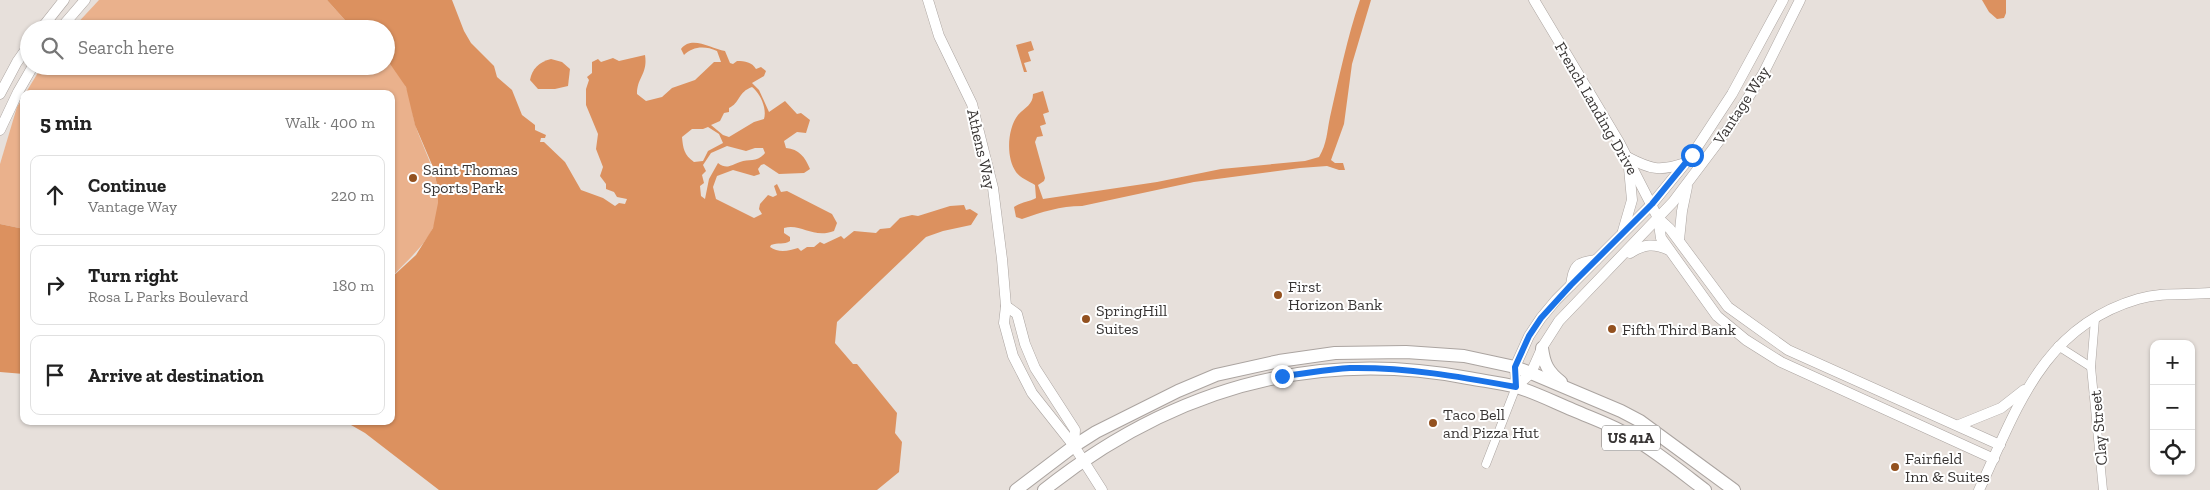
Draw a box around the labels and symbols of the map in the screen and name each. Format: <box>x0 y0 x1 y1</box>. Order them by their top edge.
street label: French Landing Drive <box>1551 38 1642 178</box>
street label: Vantage Way <box>1709 62 1774 149</box>
street label: Athens Way <box>963 107 1000 192</box>
route start <box>1681 144 1704 167</box>
place label: Saint Thomas Sports Park <box>423 160 518 197</box>
marker: Saint Thomas Sports Park <box>407 172 419 184</box>
place label: First Horizon Bank <box>1288 277 1383 314</box>
marker: First Horizon Bank <box>1272 289 1284 301</box>
place label: SpringHill Suites <box>1096 301 1167 338</box>
marker: SpringHill Suites <box>1080 313 1092 325</box>
place label: Fifth Third Bank <box>1622 320 1737 339</box>
marker: Fifth Third Bank <box>1606 323 1618 335</box>
route end <box>1271 365 1294 388</box>
street label: Clay Street <box>2086 389 2111 466</box>
place label: Taco Bell and Pizza Hut <box>1443 405 1539 442</box>
marker: Taco Bell and Pizza Hut <box>1427 417 1439 429</box>
road number: US 41A <box>1602 426 1660 450</box>
place label: Fairfield Inn & Suites <box>1905 449 1990 486</box>
marker: Fairfield Inn & Suites <box>1889 461 1901 473</box>

